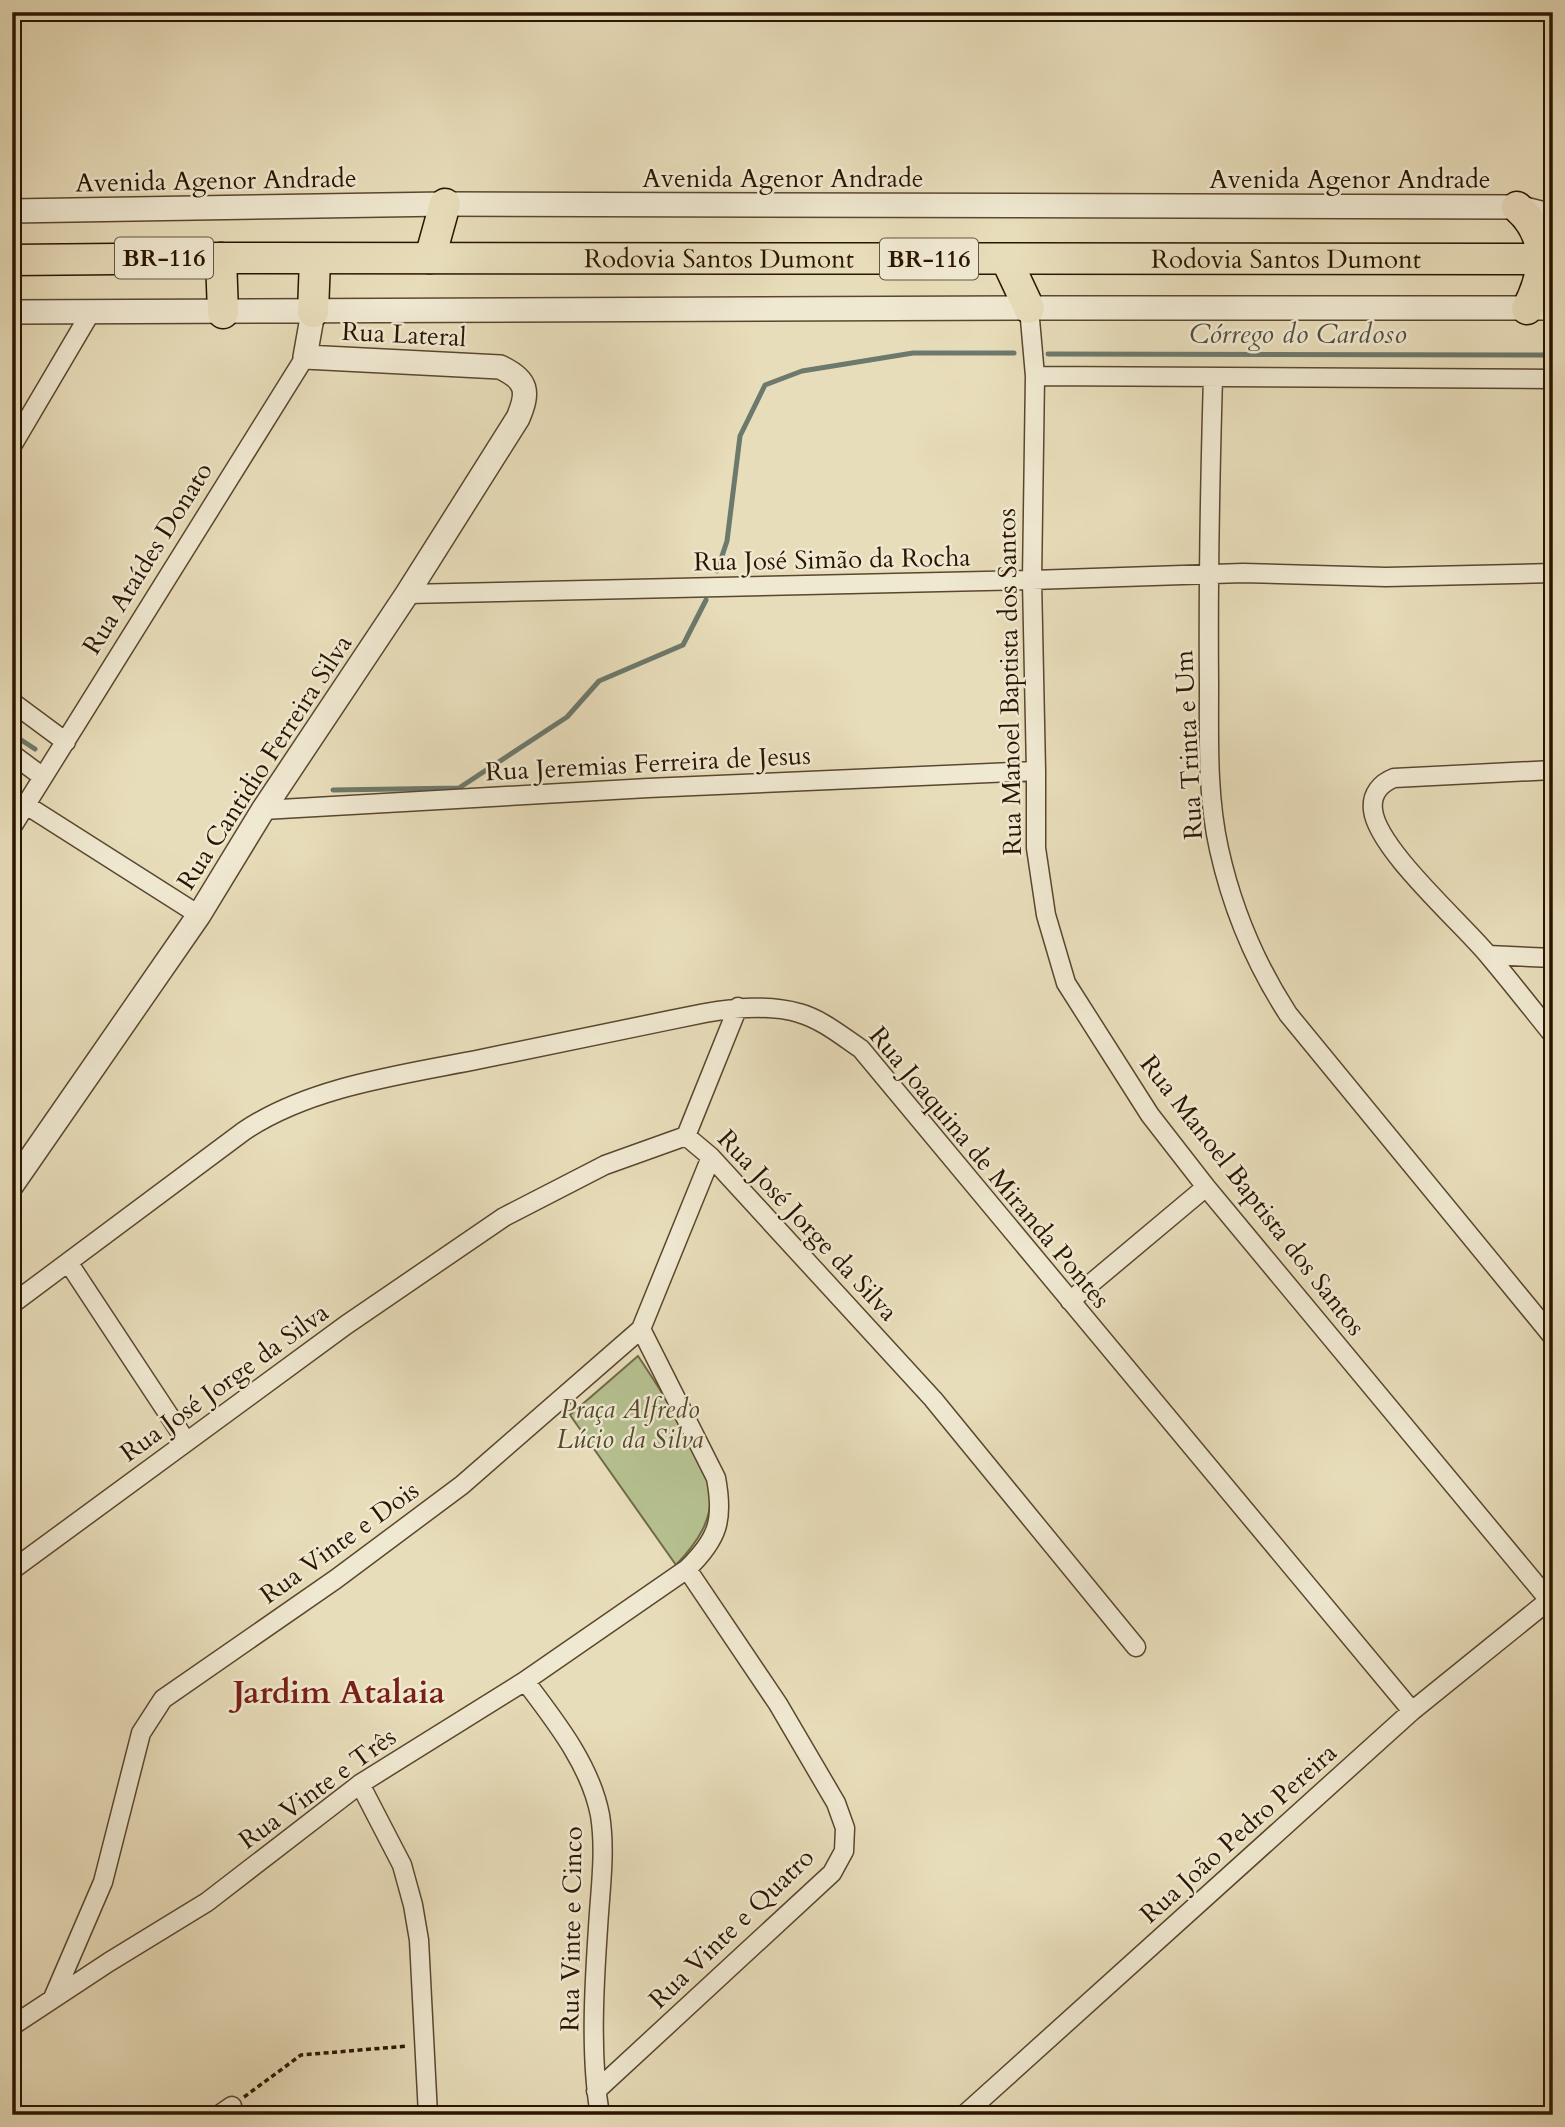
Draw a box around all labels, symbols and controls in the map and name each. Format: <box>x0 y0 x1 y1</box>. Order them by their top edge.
street label: Avenida Agenor Andrade <box>75 161 357 200</box>
street label: Avenida Agenor Andrade <box>642 161 924 196</box>
street label: Avenida Agenor Andrade <box>1209 162 1491 197</box>
road number: BR-116 <box>115 237 213 278</box>
road number: BR-116 <box>880 238 978 280</box>
street label: Rodovia Santos Dumont <box>584 241 854 276</box>
street label: Rodovia Santos Dumont <box>1151 242 1421 277</box>
street label: Rua Lateral <box>341 314 468 355</box>
water label: Córrego do Cardoso <box>1189 315 1407 353</box>
street label: Rua Ataídes Donato <box>74 455 221 661</box>
street label: Rua Manoel Baptista dos Santos <box>989 508 1030 856</box>
street label: Rua José Simão da Rocha <box>693 540 971 579</box>
street label: Rua Cantidio Ferreira Silva <box>169 628 360 897</box>
street label: Rua Trinta e Um <box>1166 649 1211 841</box>
street label: Rua Jeremias Ferreira de Jesus <box>484 737 812 790</box>
street label: Rua Joaquina de Miranda Pontes <box>861 1019 1118 1316</box>
street label: Rua Manoel Baptista dos Santos <box>1132 1048 1373 1343</box>
street label: Rua José Jorge da Silva <box>710 1122 906 1329</box>
street label: Rua José Jorge da Silva <box>113 1295 336 1470</box>
park label: Praça Alfredo Lúcio da Silva <box>556 1392 704 1457</box>
street label: Rua Vinte e Dois <box>253 1473 426 1612</box>
district label: Jardim Atalaia <box>228 1670 445 1715</box>
street label: Rua Vinte e Três <box>232 1719 403 1857</box>
street label: Rua João Pedro Pereira <box>1132 1735 1344 1931</box>
street label: Rua Vinte e Cinco <box>552 1826 591 2032</box>
street label: Rua Vinte e Quatro <box>641 1840 822 2016</box>

